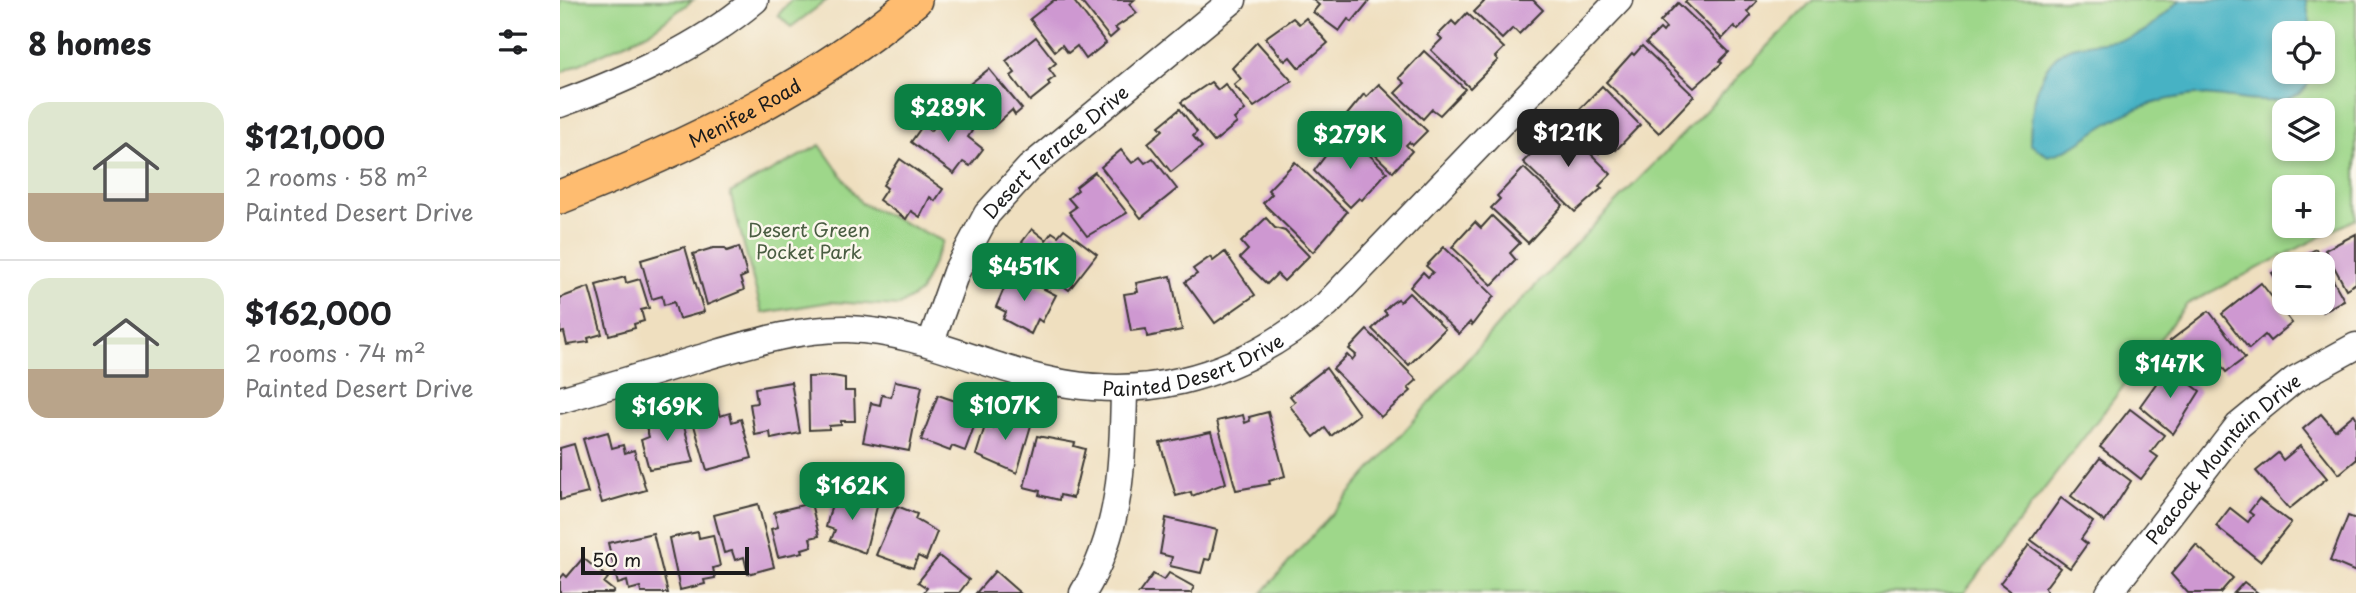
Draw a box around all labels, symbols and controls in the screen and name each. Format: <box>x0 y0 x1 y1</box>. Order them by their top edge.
text: 8 homes <box>28 20 151 65</box>
map controls <box>2272 21 2335 315</box>
button: locate <box>2272 21 2335 84</box>
icon: filters <box>494 23 532 61</box>
street label: Menifee Road <box>683 71 806 154</box>
street label: Desert Terrace Drive <box>976 78 1134 224</box>
pin: $289K <box>899 85 997 144</box>
text: $289K <box>910 89 986 124</box>
button: layers <box>2272 98 2335 161</box>
pin: $121K <box>1519 110 1617 169</box>
pin: $279K <box>1301 111 1399 171</box>
text: $121,000 <box>245 114 385 159</box>
text: $121K <box>1533 114 1603 149</box>
text: $279K <box>1313 116 1387 151</box>
icon: home <box>84 130 168 214</box>
text: 2 rooms · 58 m² <box>245 159 428 194</box>
button: + <box>2272 175 2335 238</box>
text: Painted Desert Drive <box>245 194 474 229</box>
park label: Desert Green Pocket Park <box>748 215 870 265</box>
pin: $451K <box>975 244 1073 303</box>
text: $451K <box>988 248 1060 283</box>
button: − <box>2272 252 2335 315</box>
text: $162,000 <box>245 290 392 335</box>
icon: home <box>84 306 168 390</box>
street label: Painted Desert Drive <box>1102 326 1289 402</box>
text: 2 rooms · 74 m² <box>245 335 426 370</box>
pin: $147K <box>2121 340 2219 400</box>
text: $147K <box>2135 345 2205 380</box>
street label: Peacock Mountain Drive <box>2138 365 2305 550</box>
text: Painted Desert Drive <box>245 370 474 405</box>
pin: $107K <box>956 382 1054 442</box>
pin: $169K <box>618 384 716 443</box>
text: $107K <box>969 387 1041 422</box>
text: $169K <box>631 388 703 423</box>
pin: $162K <box>803 462 901 522</box>
text: $162K <box>816 467 888 502</box>
scale bar <box>581 544 749 576</box>
text: 50 m <box>592 545 641 573</box>

